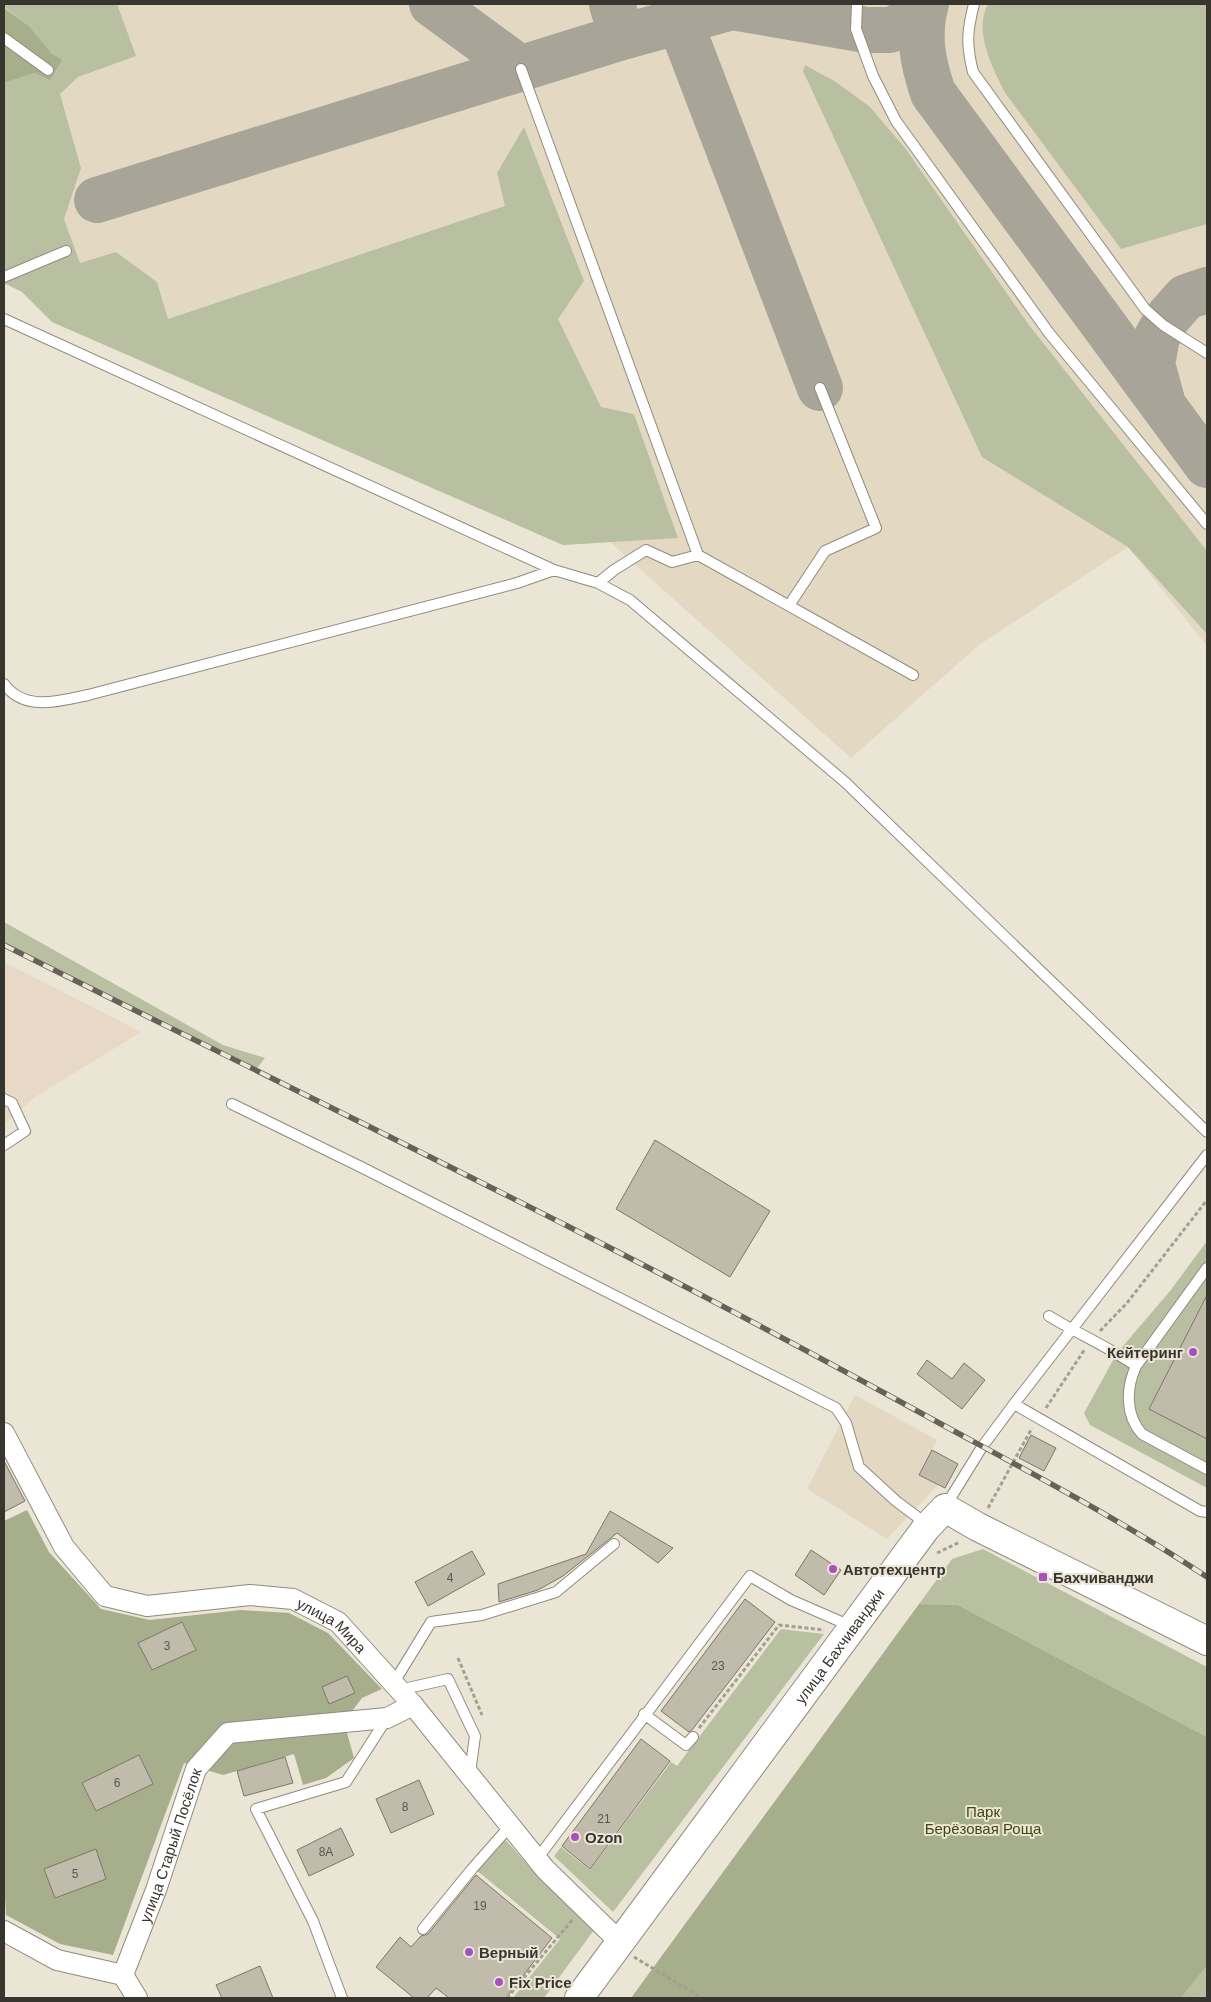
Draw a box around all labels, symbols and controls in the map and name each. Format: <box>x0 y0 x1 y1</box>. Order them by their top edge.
place label: Кейтеринг <box>1107 1344 1183 1361</box>
marker: Кейтеринг <box>1187 1346 1199 1358</box>
place label: Автотехцентр <box>843 1561 946 1578</box>
marker: Автотехцентр <box>827 1563 839 1575</box>
place label: Бахчиванджи <box>1053 1569 1154 1586</box>
house number: 4 <box>447 1571 454 1585</box>
marker: Бахчиванджи <box>1037 1571 1049 1583</box>
street label: улица Бахчиванджи <box>791 1585 887 1706</box>
street label: улица Мира <box>294 1594 370 1657</box>
house number: 3 <box>164 1639 171 1653</box>
house number: 23 <box>711 1659 725 1673</box>
street label: улица Старый Посёлок <box>136 1766 204 1925</box>
house number: 6 <box>114 1776 121 1790</box>
house number: 8 <box>402 1800 409 1814</box>
park label: Парк Берёзовая Роща <box>925 1803 1042 1837</box>
house number: 21 <box>597 1812 611 1826</box>
place label: Ozon <box>585 1829 623 1846</box>
marker: Ozon <box>569 1831 581 1843</box>
house number: 8А <box>319 1845 333 1859</box>
house number: 5 <box>72 1867 79 1881</box>
house number: 19 <box>473 1899 487 1913</box>
place label: Верный <box>479 1944 538 1961</box>
marker: Верный <box>463 1946 475 1958</box>
place label: Fix Price <box>509 1974 572 1991</box>
marker: Fix Price <box>493 1976 505 1988</box>

